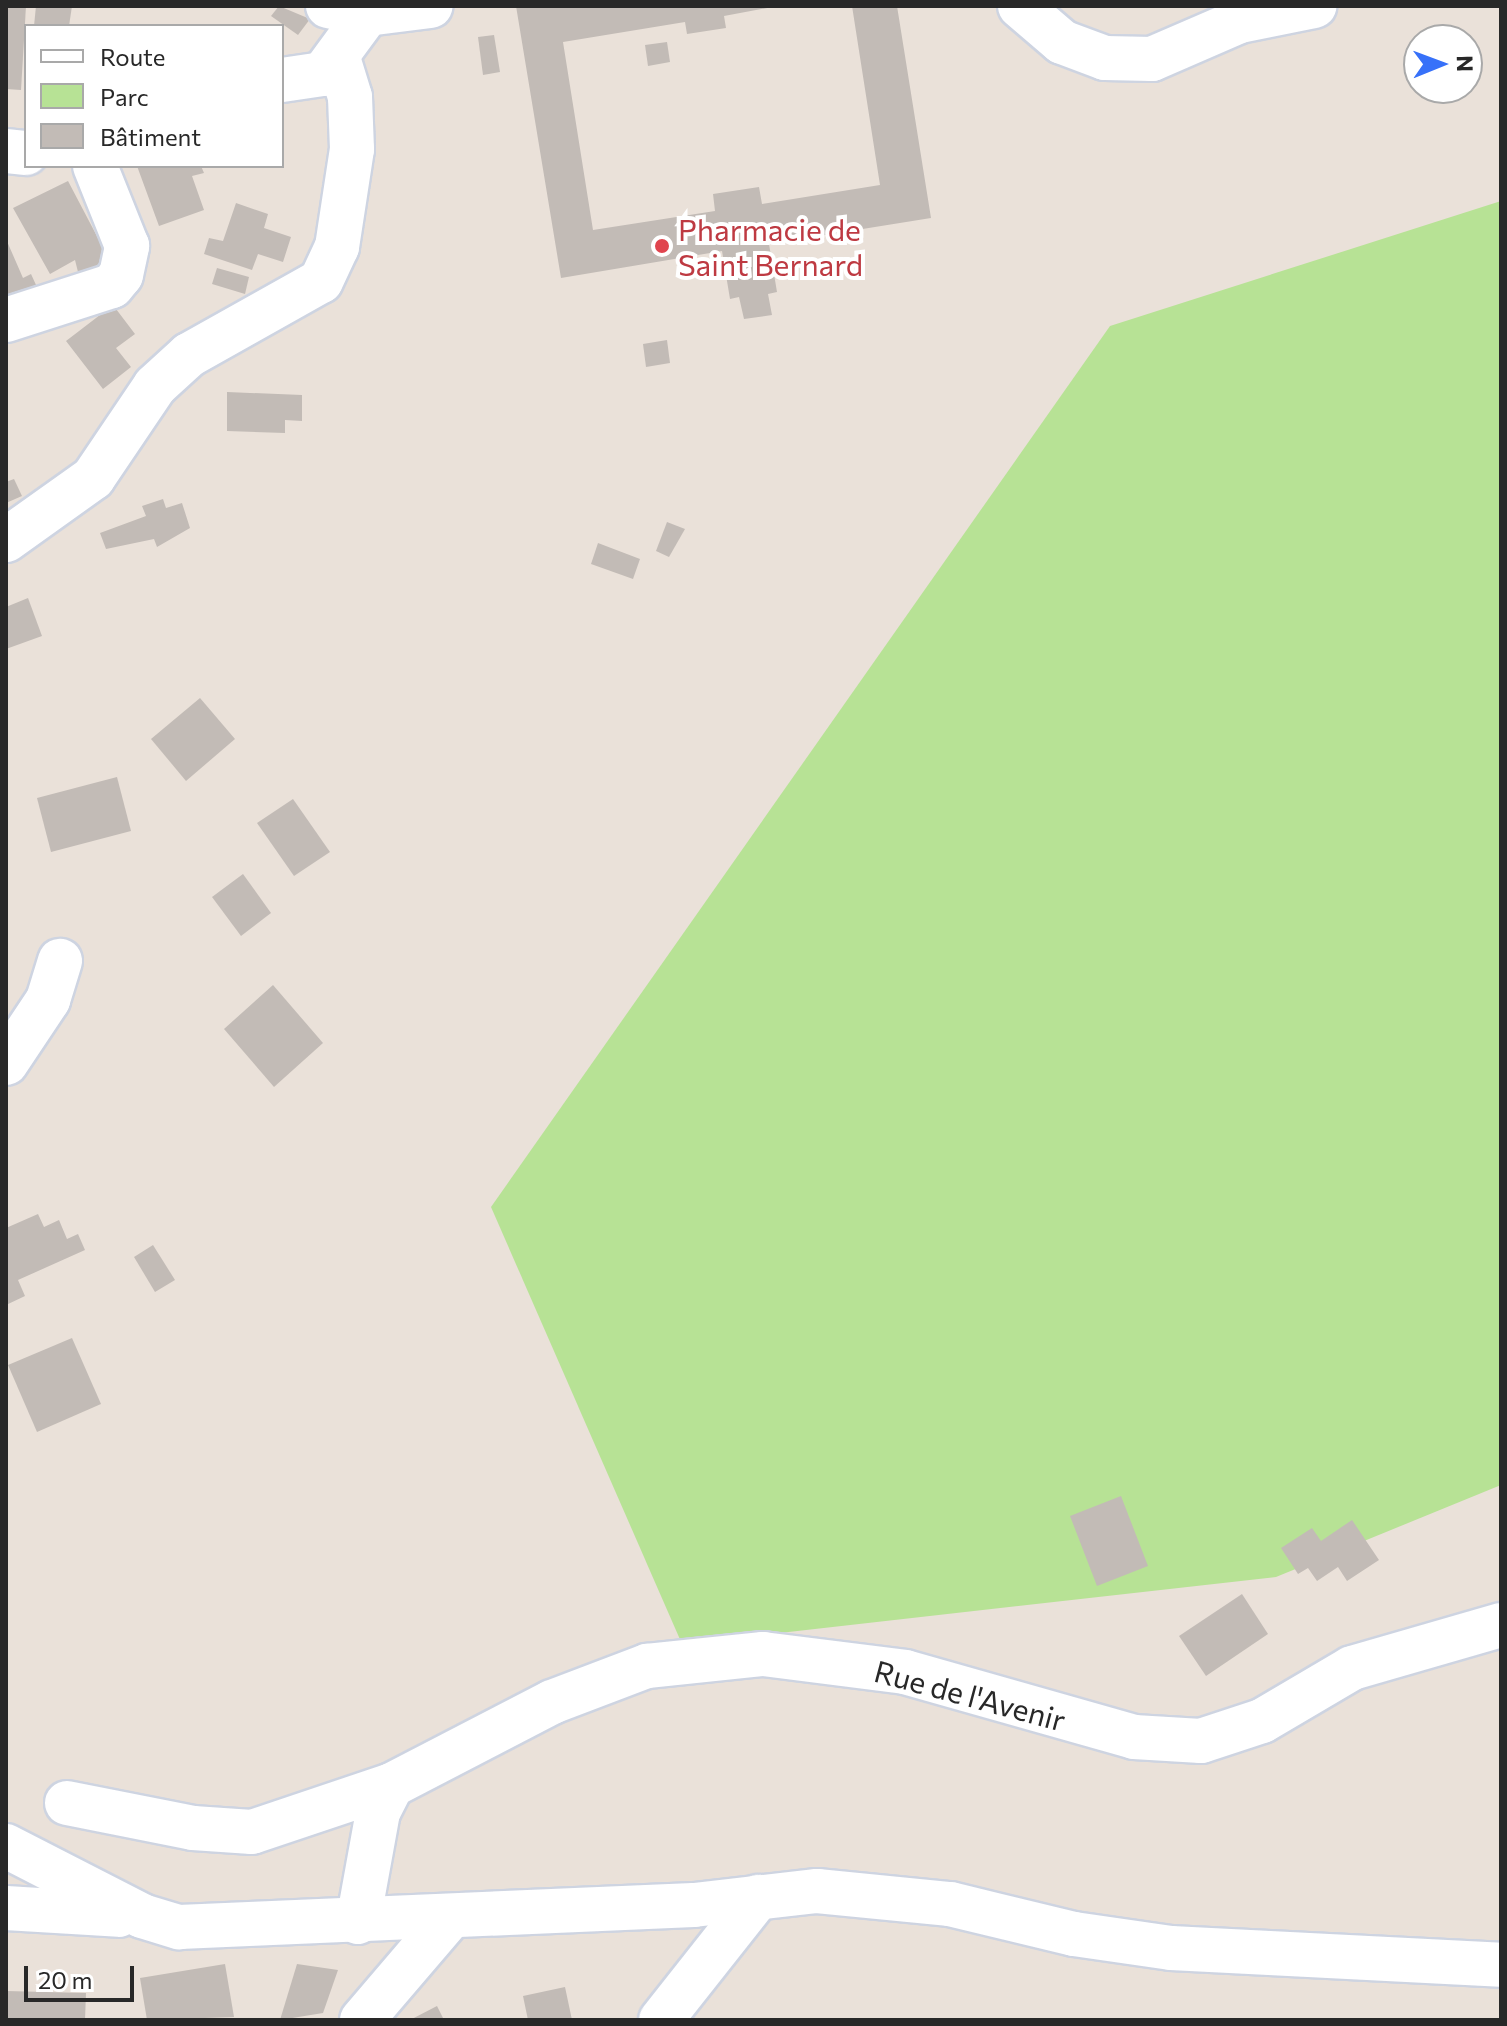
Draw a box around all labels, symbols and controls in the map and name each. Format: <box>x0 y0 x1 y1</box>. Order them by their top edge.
legend <box>24 24 284 168</box>
north arrow <box>1403 24 1483 104</box>
text: Route <box>100 42 165 71</box>
text: N <box>1452 55 1479 72</box>
text: Parc <box>100 82 149 111</box>
text: Bâtiment <box>100 122 201 151</box>
place label: Pharmacie de Saint Bernard <box>678 211 863 282</box>
marker: Pharmacie de Saint Bernard <box>653 237 671 255</box>
street label: Rue de l'Avenir <box>871 1652 1069 1738</box>
scale bar <box>28 1950 138 2000</box>
text: 20 m <box>38 1965 92 1994</box>

